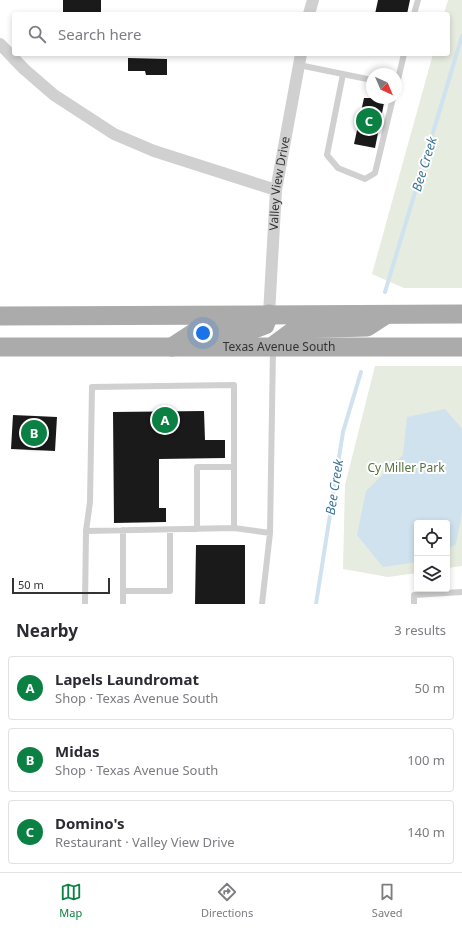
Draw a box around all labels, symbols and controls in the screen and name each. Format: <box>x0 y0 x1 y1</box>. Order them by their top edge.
search box <box>12 12 450 56</box>
icon: search <box>26 23 48 45</box>
text: Search here <box>58 24 141 44</box>
north arrow <box>366 68 402 104</box>
pin: C <box>356 106 382 136</box>
water label: Bee Creek <box>407 134 441 193</box>
street label: Valley View Drive <box>265 135 294 231</box>
your location <box>193 323 213 343</box>
street label: Texas Avenue South <box>223 338 335 355</box>
pin: A <box>152 405 178 435</box>
pin: B <box>21 418 47 448</box>
water label: Bee Creek <box>321 457 347 516</box>
park label: Cy Miller Park <box>367 459 445 476</box>
map controls <box>414 520 450 592</box>
button: locate <box>414 520 450 556</box>
button: layers <box>414 556 450 592</box>
scale bar <box>12 576 110 595</box>
text: 50 m <box>18 577 44 592</box>
text: Nearby <box>16 619 78 642</box>
text: 3 results <box>394 621 446 639</box>
text: Lapels Laundromat <box>55 669 199 689</box>
text: A <box>26 679 35 697</box>
text: 50 m <box>415 679 445 697</box>
text: Shop · Texas Avenue South <box>55 689 218 707</box>
text: Midas <box>55 741 100 761</box>
text: B <box>26 751 34 769</box>
text: 100 m <box>407 751 445 769</box>
text: Shop · Texas Avenue South <box>55 761 218 779</box>
text: Domino's <box>55 813 125 833</box>
text: C <box>26 823 34 841</box>
text: 140 m <box>407 823 445 841</box>
text: Restaurant · Valley View Drive <box>55 833 235 851</box>
tab: Map <box>59 881 82 920</box>
tab: Directions <box>201 881 253 920</box>
tab: Saved <box>372 881 403 920</box>

